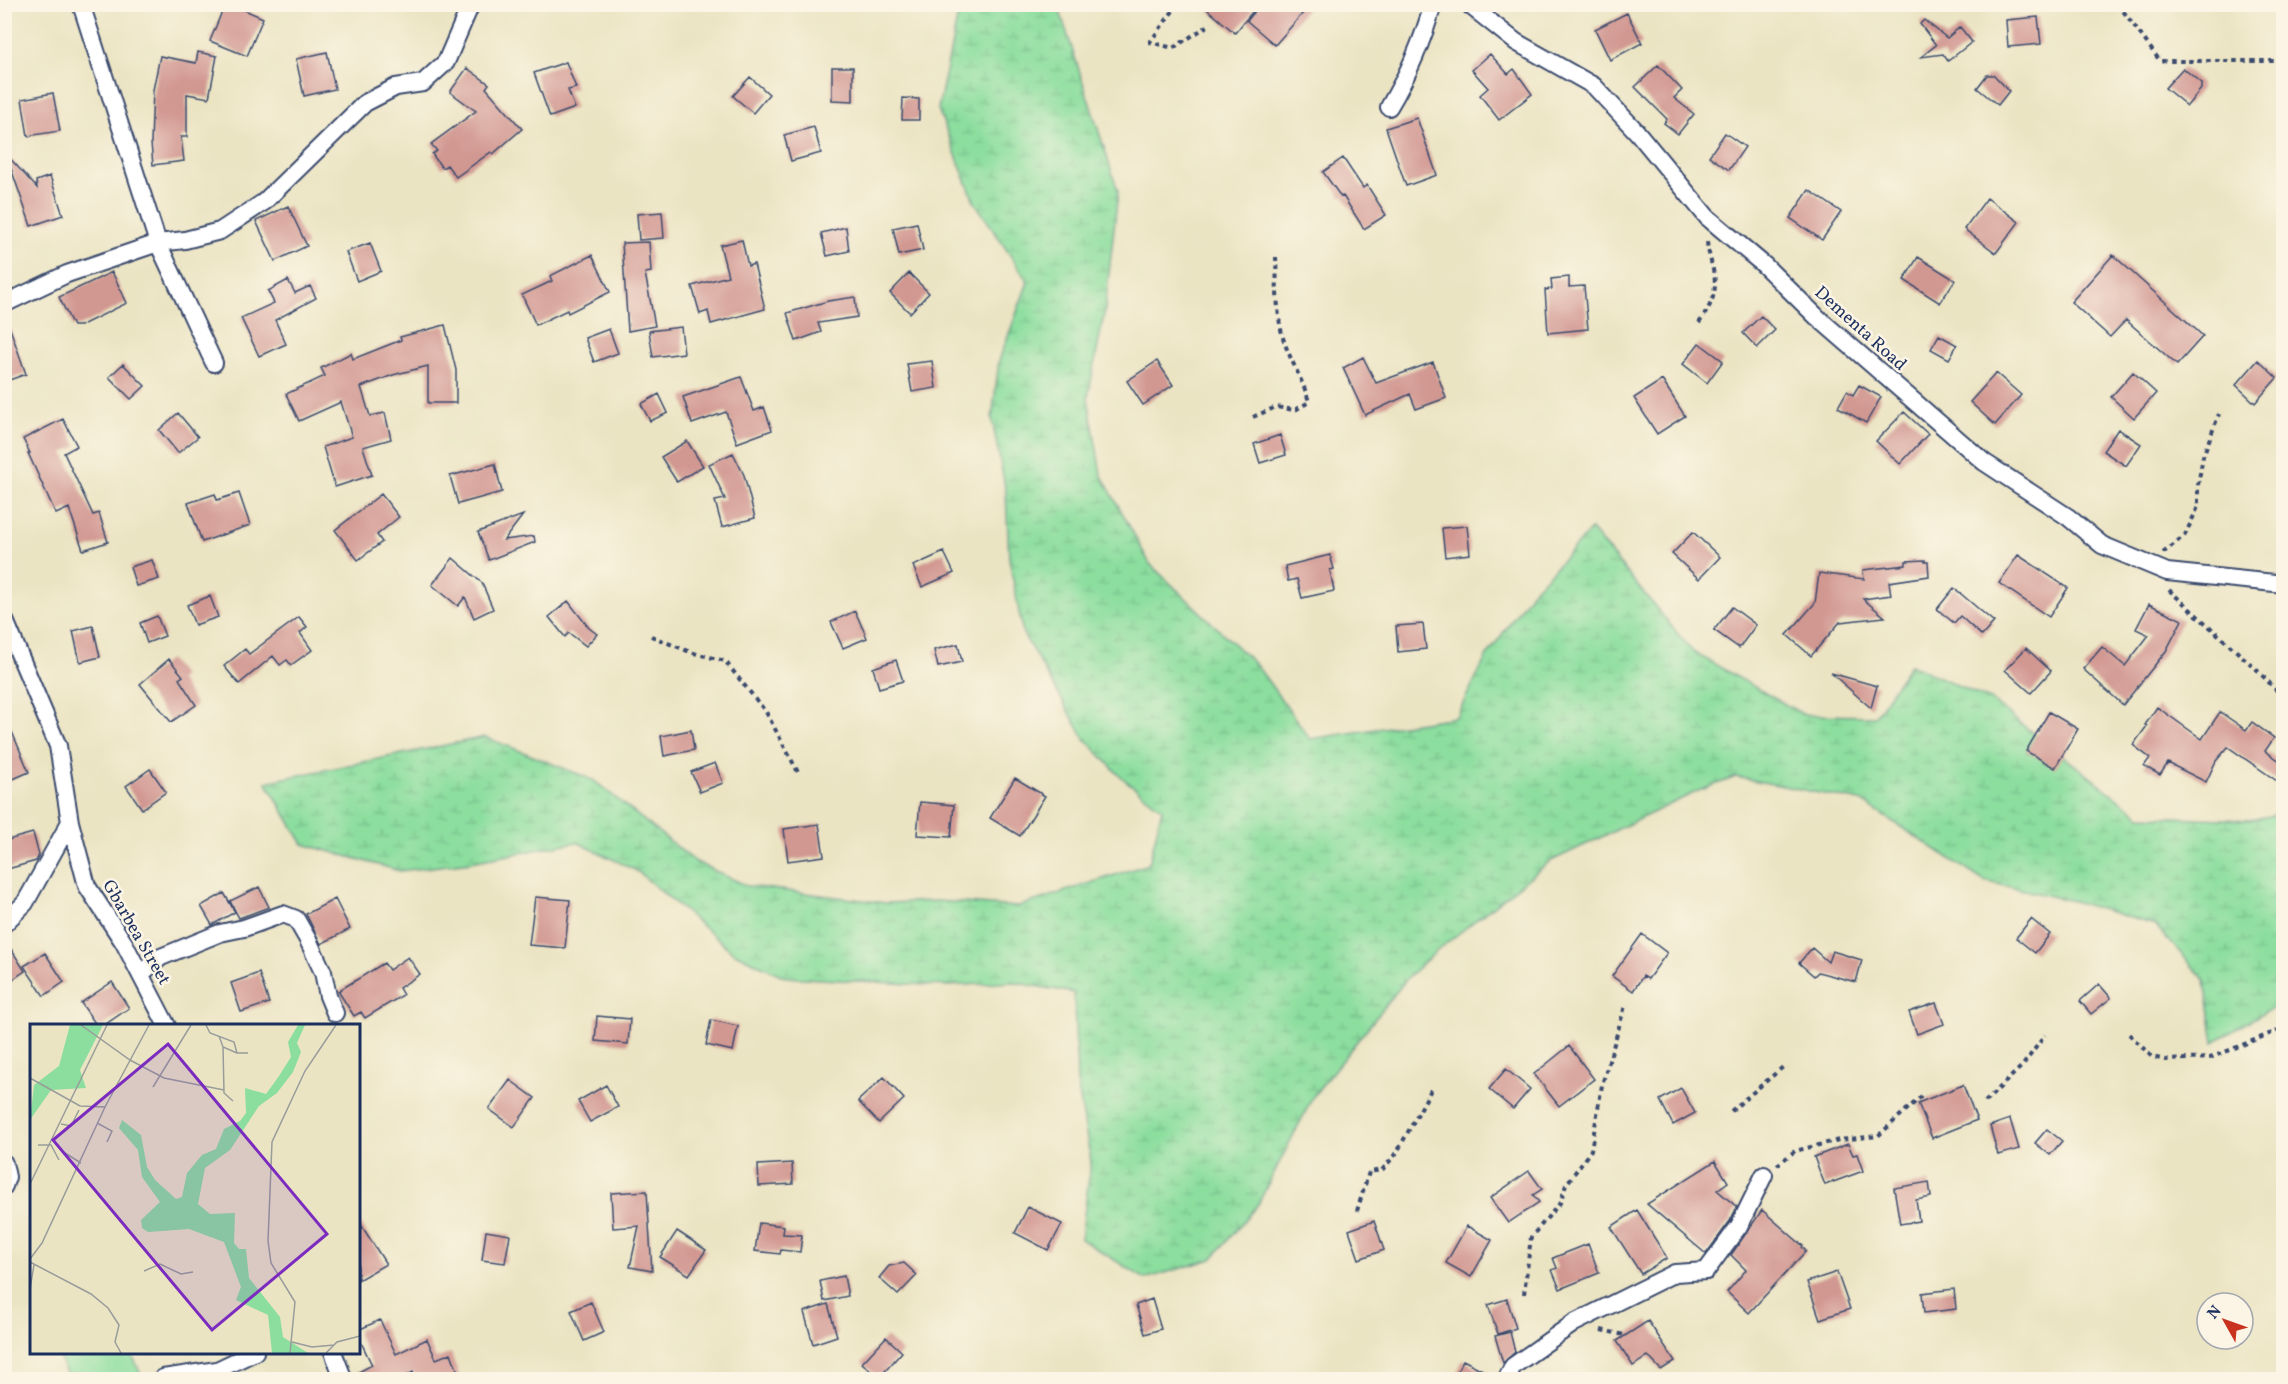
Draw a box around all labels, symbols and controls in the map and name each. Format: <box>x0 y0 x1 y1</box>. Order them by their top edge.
street label: Dementa Road <box>1808 281 1912 377</box>
street label: Gbarbea Street <box>95 876 176 990</box>
inset map <box>30 1024 360 1354</box>
north arrow <box>2195 1291 2255 1351</box>
text: N <box>2203 1301 2227 1324</box>

